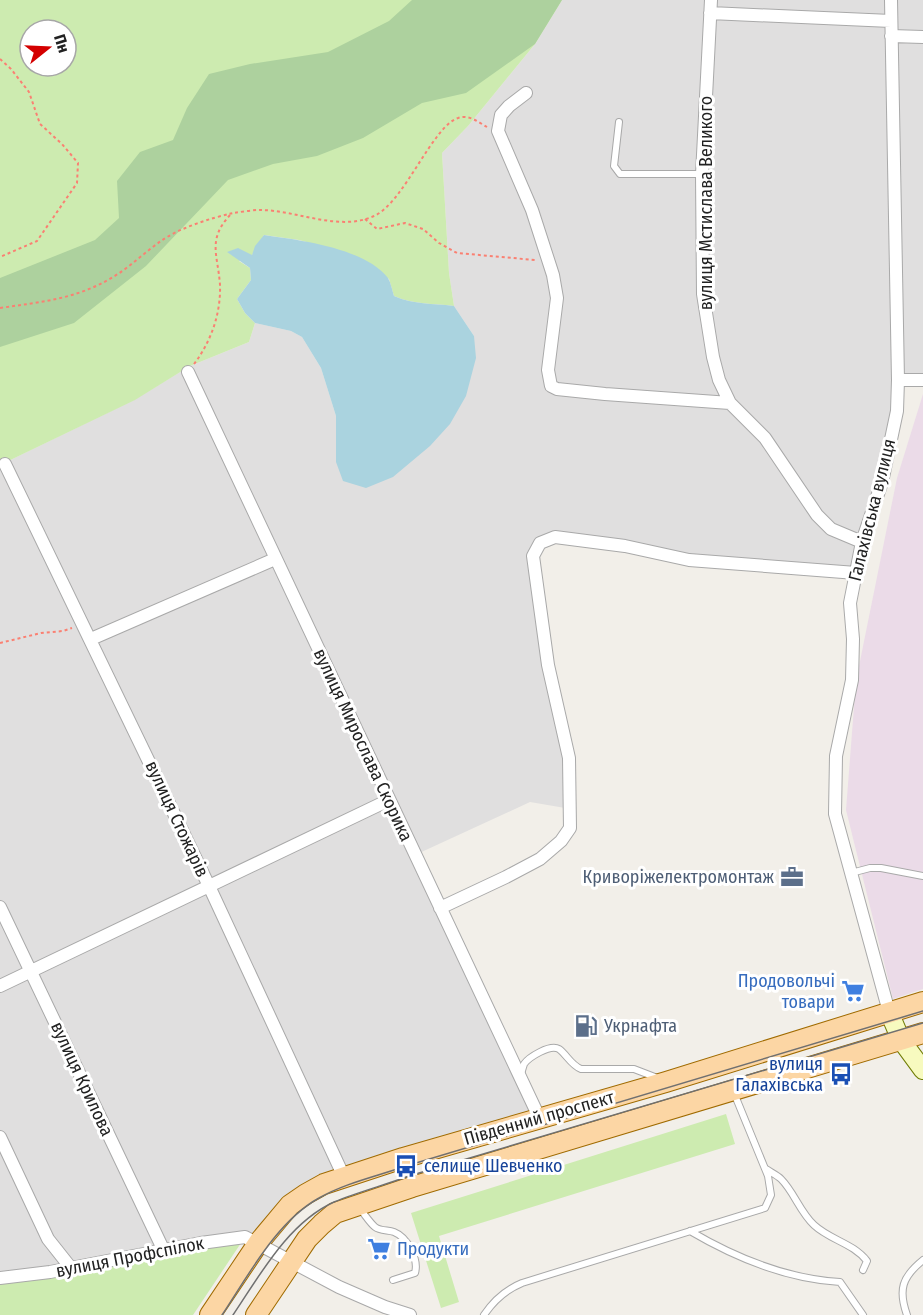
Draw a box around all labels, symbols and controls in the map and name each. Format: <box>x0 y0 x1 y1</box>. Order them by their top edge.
north arrow <box>18 18 78 78</box>
text: Пн <box>50 32 74 55</box>
street label: вулиця Мстислава Великого <box>695 96 717 310</box>
street label: Галахівська вулиця <box>844 436 900 584</box>
street label: вулиця Мирослава Скорика <box>309 645 417 845</box>
street label: вулиця Стожарів <box>140 757 214 881</box>
office icon: Криворіжелектромонтаж <box>779 864 805 890</box>
place label: Криворіжелектромонтаж <box>583 866 774 888</box>
place label: Продовольчі товари <box>738 970 835 1013</box>
supermarket icon: Продовольчі товари <box>840 978 866 1004</box>
fuel station icon: Укрнафта <box>573 1013 599 1039</box>
place label: Укрнафта <box>603 1015 677 1037</box>
street label: вулиця Крилова <box>46 1018 118 1140</box>
place label: вулиця Галахівська <box>735 1053 823 1096</box>
bus stop icon: вулиця Галахівська <box>828 1061 854 1087</box>
street label: Південний проспект <box>461 1086 617 1150</box>
bus stop icon: селище Шевченко <box>393 1153 419 1179</box>
place label: селище Шевченко <box>424 1155 563 1177</box>
street label: вулиця Профспілок <box>54 1232 206 1282</box>
supermarket icon: Продукти <box>366 1236 392 1262</box>
place label: Продукти <box>397 1238 469 1260</box>

